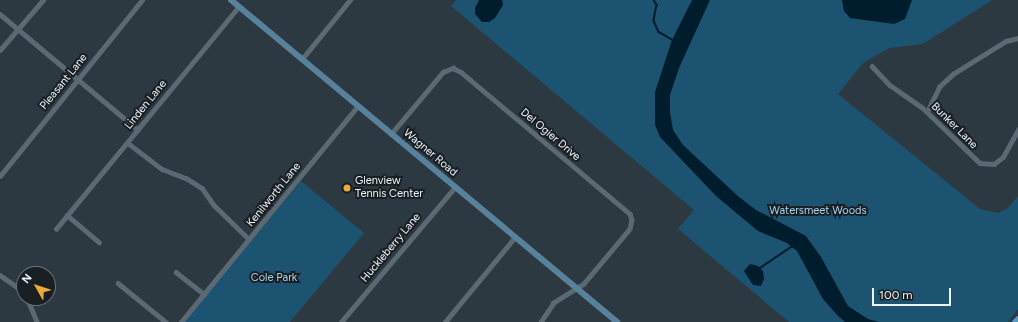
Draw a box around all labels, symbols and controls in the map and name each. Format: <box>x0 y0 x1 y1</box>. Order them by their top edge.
street label: Pleasant Lane <box>38 52 90 112</box>
street label: Linden Lane <box>122 78 170 132</box>
street label: Bunker Lane <box>928 100 980 152</box>
street label: Del Ogier Drive <box>517 106 583 164</box>
street label: Wagner Road <box>400 127 460 179</box>
street label: Kenilworth Lane <box>244 160 304 230</box>
place label: Glenview Tennis Center <box>355 175 423 201</box>
marker: Glenview Tennis Center <box>342 183 352 193</box>
park label: Watersmeet Woods <box>769 204 867 218</box>
street label: Huckleberry Lane <box>358 211 424 285</box>
north arrow <box>16 266 56 306</box>
text: N <box>19 271 35 286</box>
park label: Cole Park <box>251 271 297 285</box>
scale bar <box>874 280 953 306</box>
text: 100 m <box>879 288 913 302</box>

